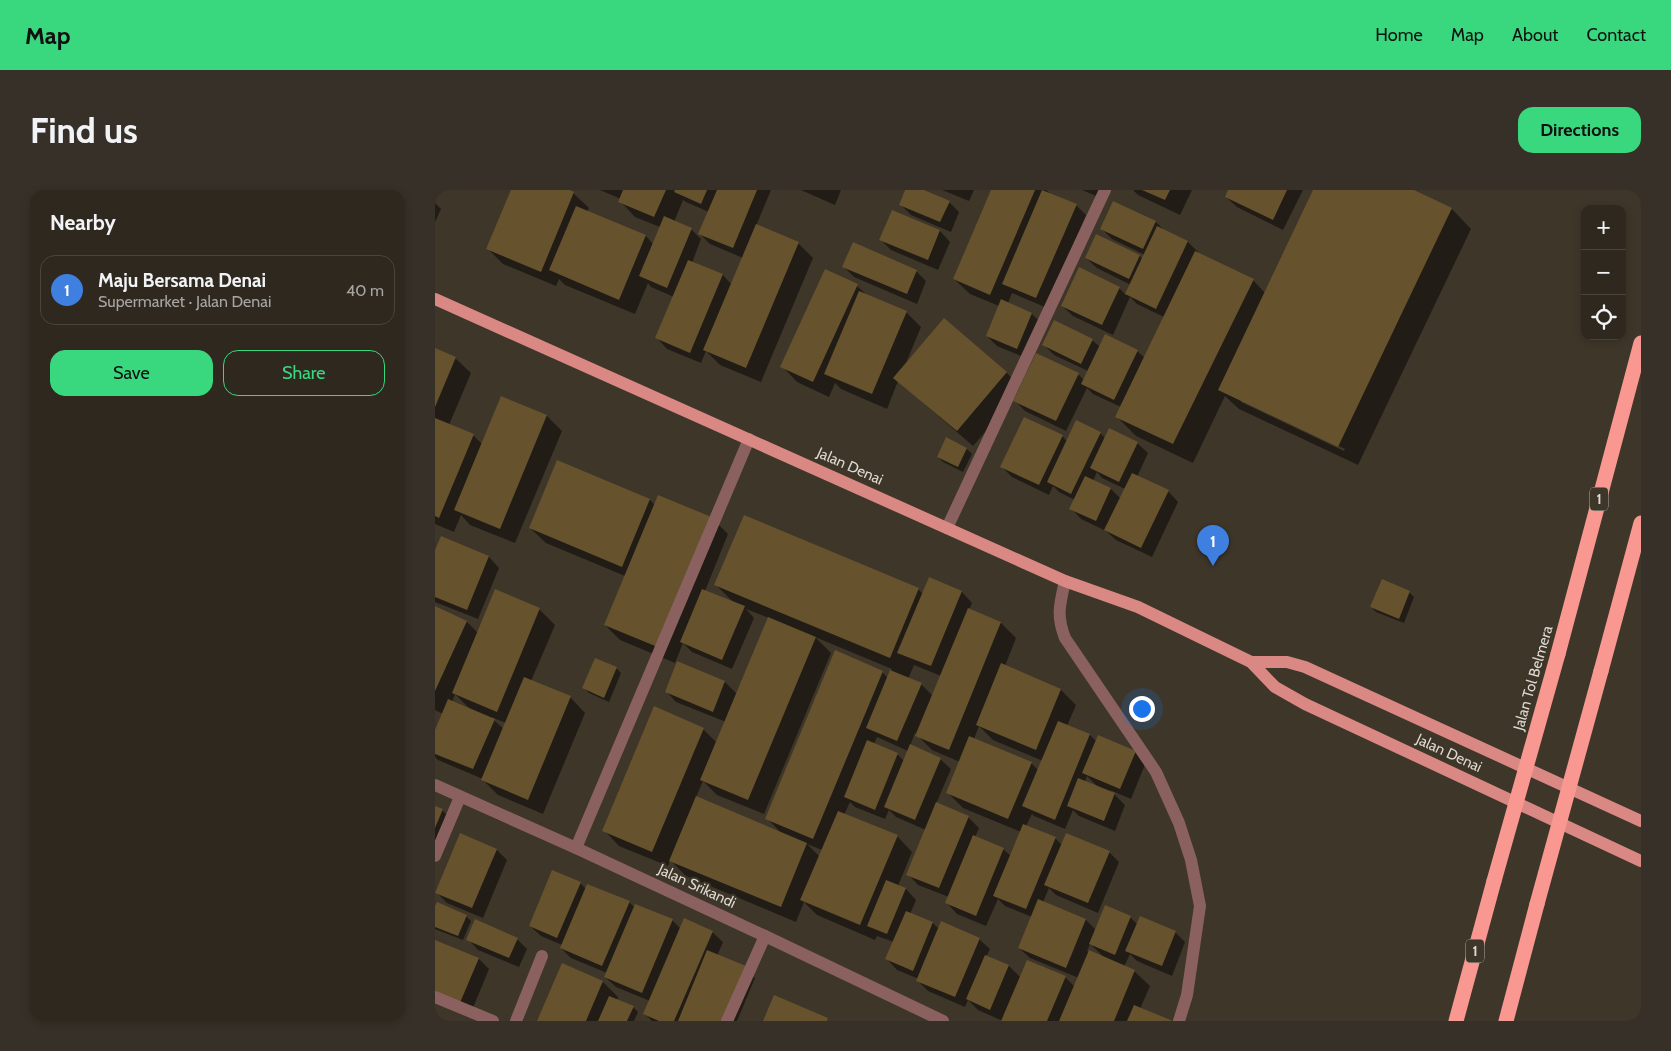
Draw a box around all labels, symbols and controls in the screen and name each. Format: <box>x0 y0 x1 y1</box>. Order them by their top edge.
text: Map <box>25 21 71 50</box>
text: Home <box>1375 24 1423 46</box>
text: Map <box>1451 24 1484 46</box>
text: About <box>1512 24 1558 46</box>
text: Contact <box>1586 24 1646 46</box>
button: Directions <box>1518 107 1641 153</box>
text: Find us <box>30 109 138 152</box>
map controls <box>1581 205 1626 340</box>
button: + <box>1581 205 1626 250</box>
text: Nearby <box>50 210 116 235</box>
button: − <box>1581 250 1626 295</box>
text: Maju Bersama Denai <box>98 269 266 292</box>
text: 1 <box>64 281 70 300</box>
text: 40 m <box>346 281 384 300</box>
text: Supermarket · Jalan Denai <box>98 292 271 311</box>
button: locate <box>1581 295 1626 340</box>
button: Save <box>50 350 213 396</box>
button: Share <box>223 350 385 396</box>
street label: Jalan Denai <box>813 443 886 489</box>
road number: 1 <box>1590 488 1608 510</box>
pin: 1 <box>1197 525 1229 566</box>
street label: Jalan Tol Belmera <box>1509 623 1557 733</box>
your location <box>1129 696 1155 722</box>
street label: Jalan Denai <box>1412 729 1485 776</box>
street label: Jalan Srikandi <box>654 860 739 912</box>
road number: 1 <box>1466 939 1484 962</box>

